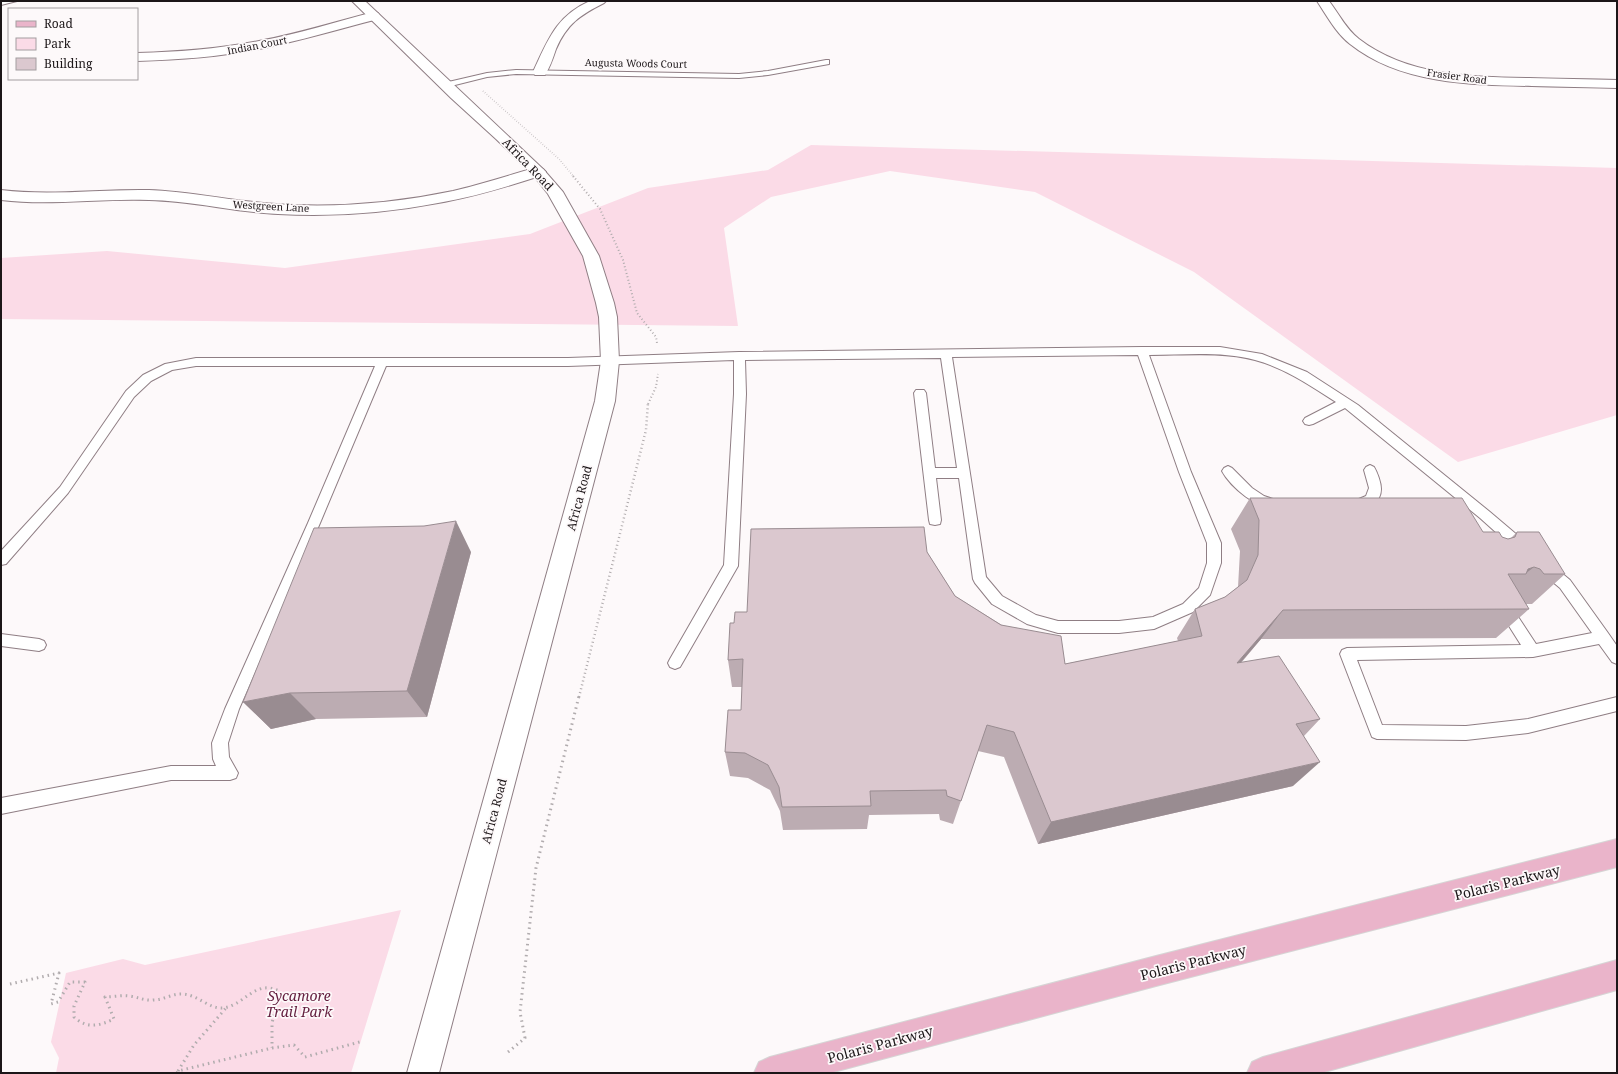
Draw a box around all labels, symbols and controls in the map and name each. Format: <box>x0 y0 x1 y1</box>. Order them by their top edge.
legend <box>8 8 138 80</box>
text: Road <box>44 15 74 32</box>
street label: Indian Court <box>226 32 289 58</box>
text: Park <box>44 35 72 52</box>
text: Building <box>44 55 93 72</box>
street label: Augusta Woods Court <box>585 55 688 71</box>
street label: Frasier Road <box>1426 65 1488 87</box>
street label: Africa Road <box>499 134 558 194</box>
street label: Westgreen Lane <box>232 197 310 215</box>
street label: Africa Road <box>562 463 596 533</box>
street label: Africa Road <box>477 776 511 846</box>
street label: Polaris Parkway <box>1452 860 1562 904</box>
street label: Polaris Parkway <box>1138 940 1248 984</box>
park label: Sycamore Trail Park <box>266 986 333 1021</box>
street label: Polaris Parkway <box>825 1021 935 1067</box>

